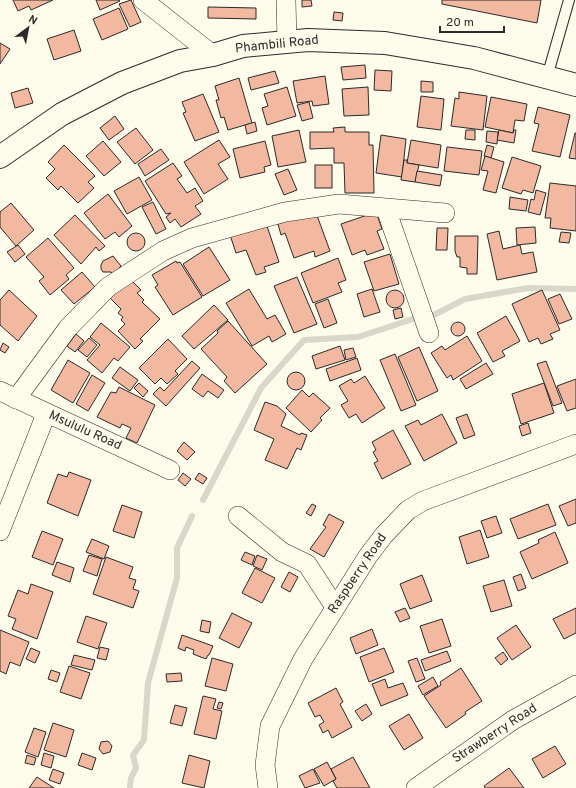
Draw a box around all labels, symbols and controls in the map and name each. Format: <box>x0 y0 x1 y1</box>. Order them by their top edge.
north arrow <box>8 8 48 48</box>
scale bar <box>440 8 504 34</box>
text: N <box>26 12 40 28</box>
text: 20 m <box>446 15 474 31</box>
street label: Phambili Road <box>234 33 320 57</box>
street label: Msululu Road <box>46 408 124 454</box>
street label: Raspberry Road <box>325 531 391 617</box>
street label: Strawberry Road <box>450 701 540 767</box>

